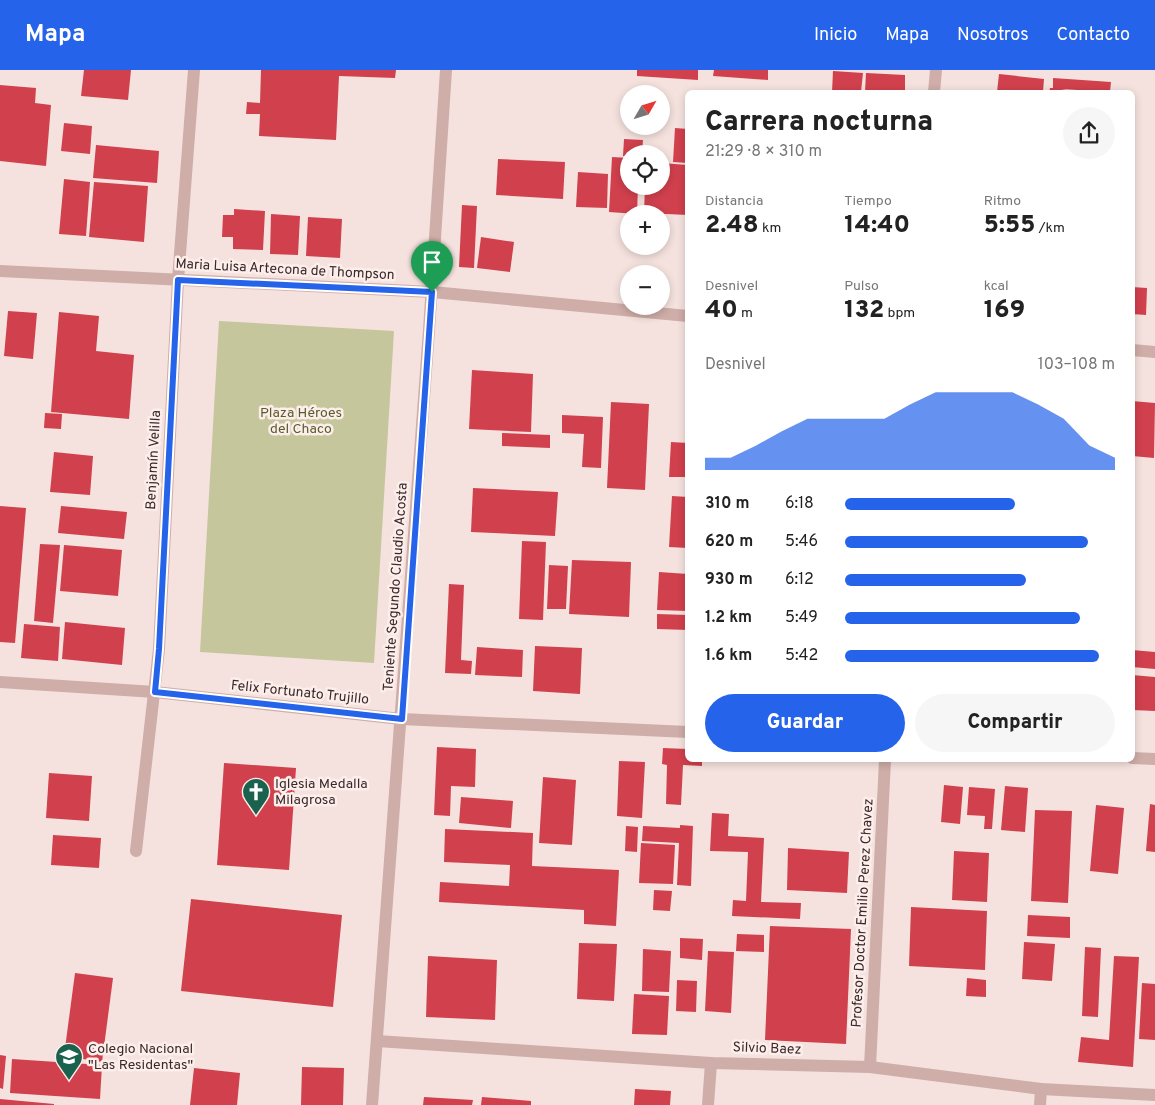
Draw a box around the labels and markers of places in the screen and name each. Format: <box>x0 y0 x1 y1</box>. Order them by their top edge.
pin <box>411 241 453 292</box>
place label: Iglesia Medalla Milagrosa <box>275 776 368 809</box>
church icon: Iglesia Medalla Milagrosa <box>241 777 271 816</box>
place label: Colegio Nacional "Las Residentas" <box>88 1041 193 1074</box>
school or university icon: Colegio Nacional "Las Residentas" <box>54 1042 84 1081</box>

